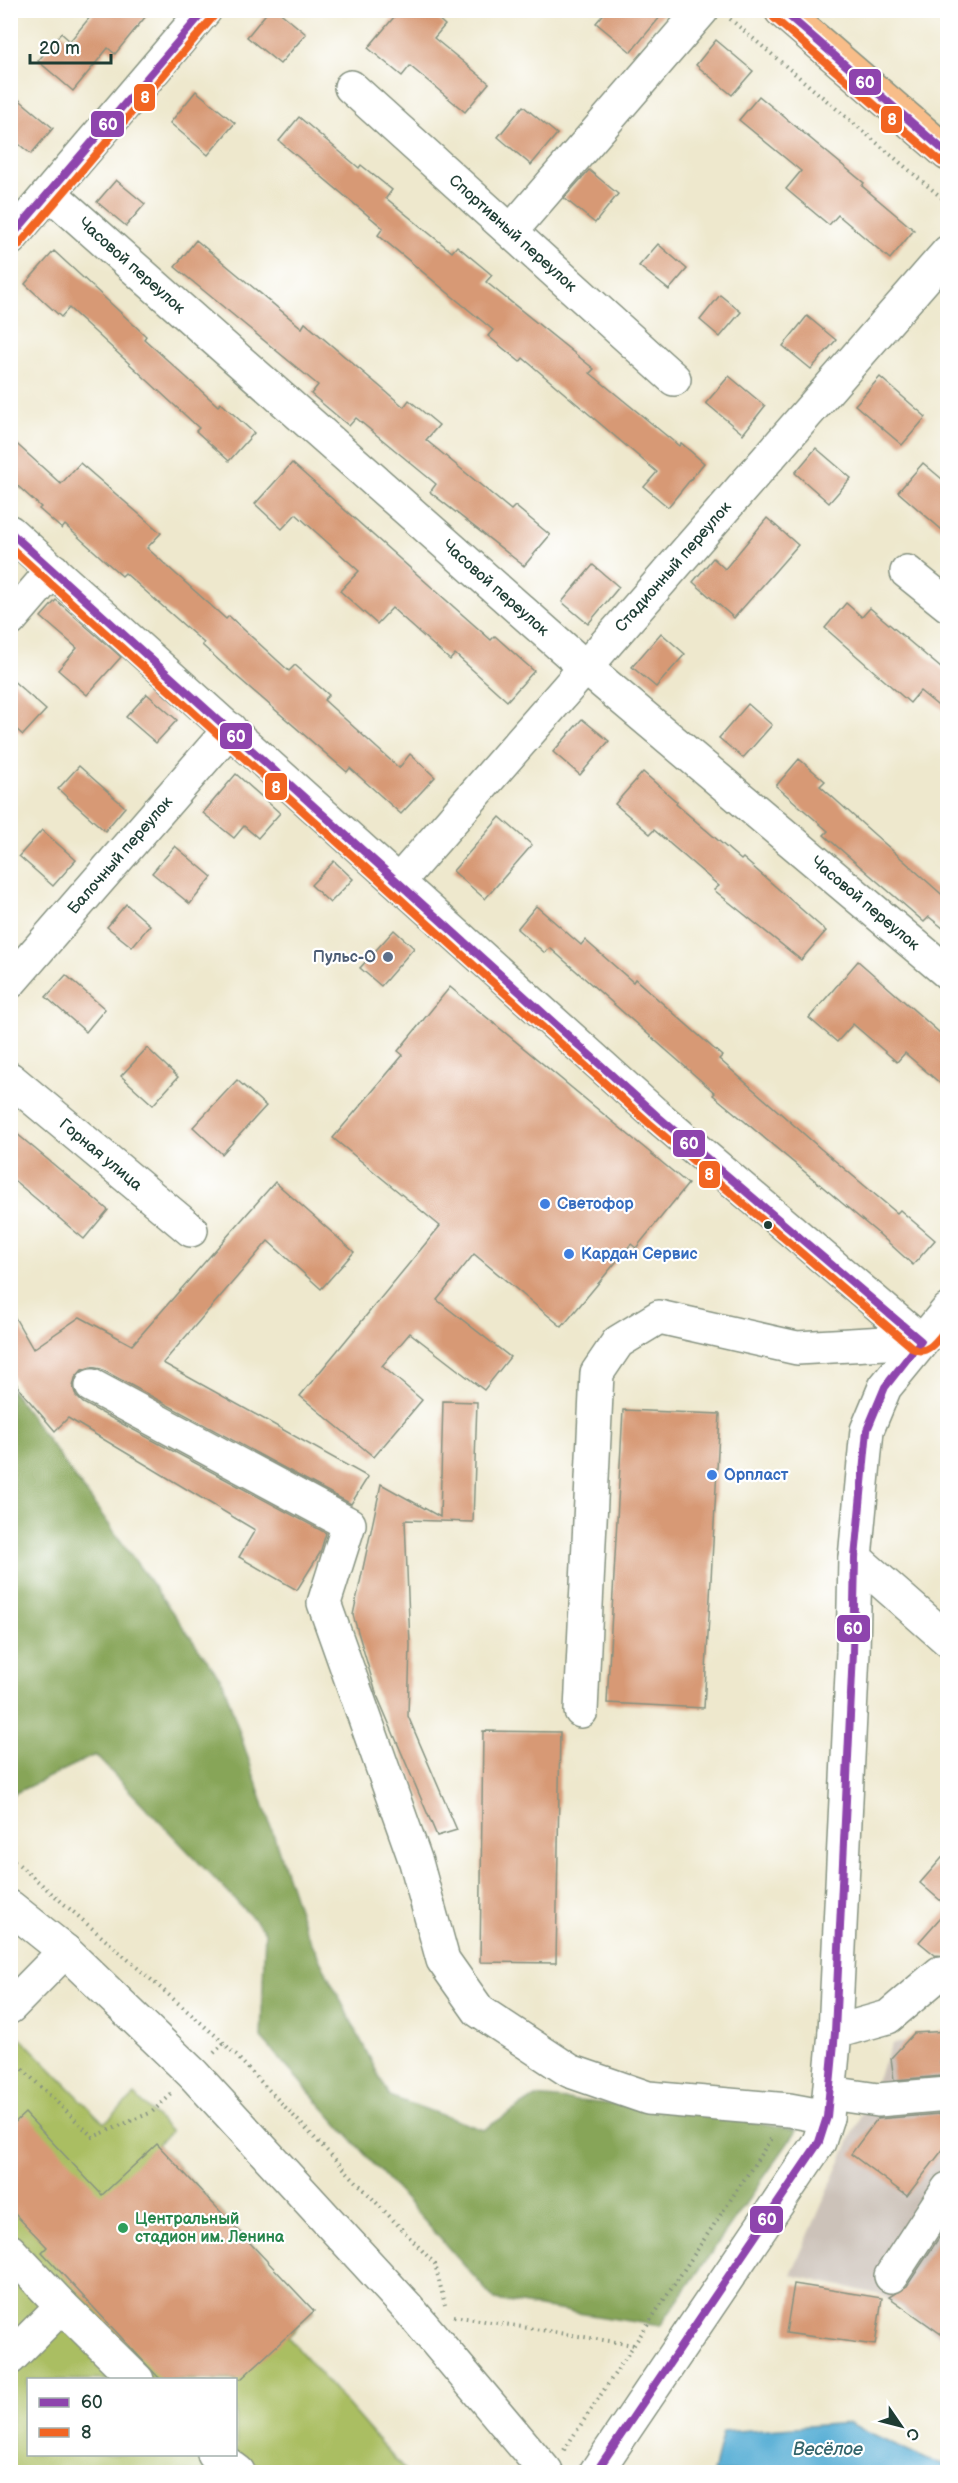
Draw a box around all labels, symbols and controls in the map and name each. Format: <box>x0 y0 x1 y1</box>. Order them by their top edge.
scale bar <box>30 27 111 65</box>
text: 20 m <box>39 38 80 59</box>
line badge: 60 <box>848 68 882 96</box>
text: 60 <box>855 74 875 93</box>
line badge: 8 <box>133 83 156 112</box>
text: 8 <box>140 89 150 108</box>
line badge: 8 <box>880 105 903 134</box>
line badge: 60 <box>90 110 125 138</box>
text: 8 <box>887 111 897 130</box>
text: 60 <box>98 116 118 135</box>
street label: Спортивный переулок <box>445 171 581 296</box>
street label: Часовой переулок <box>75 213 189 318</box>
street label: Стадионный переулок <box>611 497 736 636</box>
street label: Часовой переулок <box>438 536 553 640</box>
line badge: 60 <box>219 722 253 750</box>
text: 60 <box>226 728 246 747</box>
line badge: 8 <box>264 772 288 801</box>
text: 8 <box>271 779 281 798</box>
street label: Балочный переулок <box>64 792 177 918</box>
street label: Часовой переулок <box>807 852 924 955</box>
place label: Пульс-О <box>313 948 376 967</box>
marker: Пульс-О <box>381 950 395 964</box>
street label: Горная улица <box>55 1115 146 1195</box>
line badge: 60 <box>672 1129 706 1158</box>
text: 60 <box>679 1135 699 1154</box>
line badge: 8 <box>698 1160 721 1189</box>
text: 8 <box>704 1166 714 1185</box>
place label: Светофор <box>557 1195 634 1214</box>
marker: Светофор <box>538 1197 552 1211</box>
unlabelled marker <box>762 1219 774 1231</box>
place label: Кардан Сервис <box>581 1245 698 1264</box>
marker: Кардан Сервис <box>562 1247 576 1261</box>
place label: Орпласт <box>724 1466 789 1485</box>
marker: Орпласт <box>705 1468 719 1482</box>
line badge: 60 <box>836 1614 871 1643</box>
text: 60 <box>843 1620 863 1639</box>
line badge: 60 <box>749 2205 784 2234</box>
place label: Центральный стадион им. Ленина <box>135 2210 285 2247</box>
text: 60 <box>757 2211 777 2230</box>
marker: Центральный стадион им. Ленина <box>116 2221 130 2235</box>
legend <box>27 2378 237 2456</box>
text: 60 <box>81 2392 103 2413</box>
north arrow <box>871 2396 931 2456</box>
text: 8 <box>81 2422 92 2443</box>
text: С <box>901 2424 923 2444</box>
water label: Весёлое <box>793 2439 863 2460</box>

